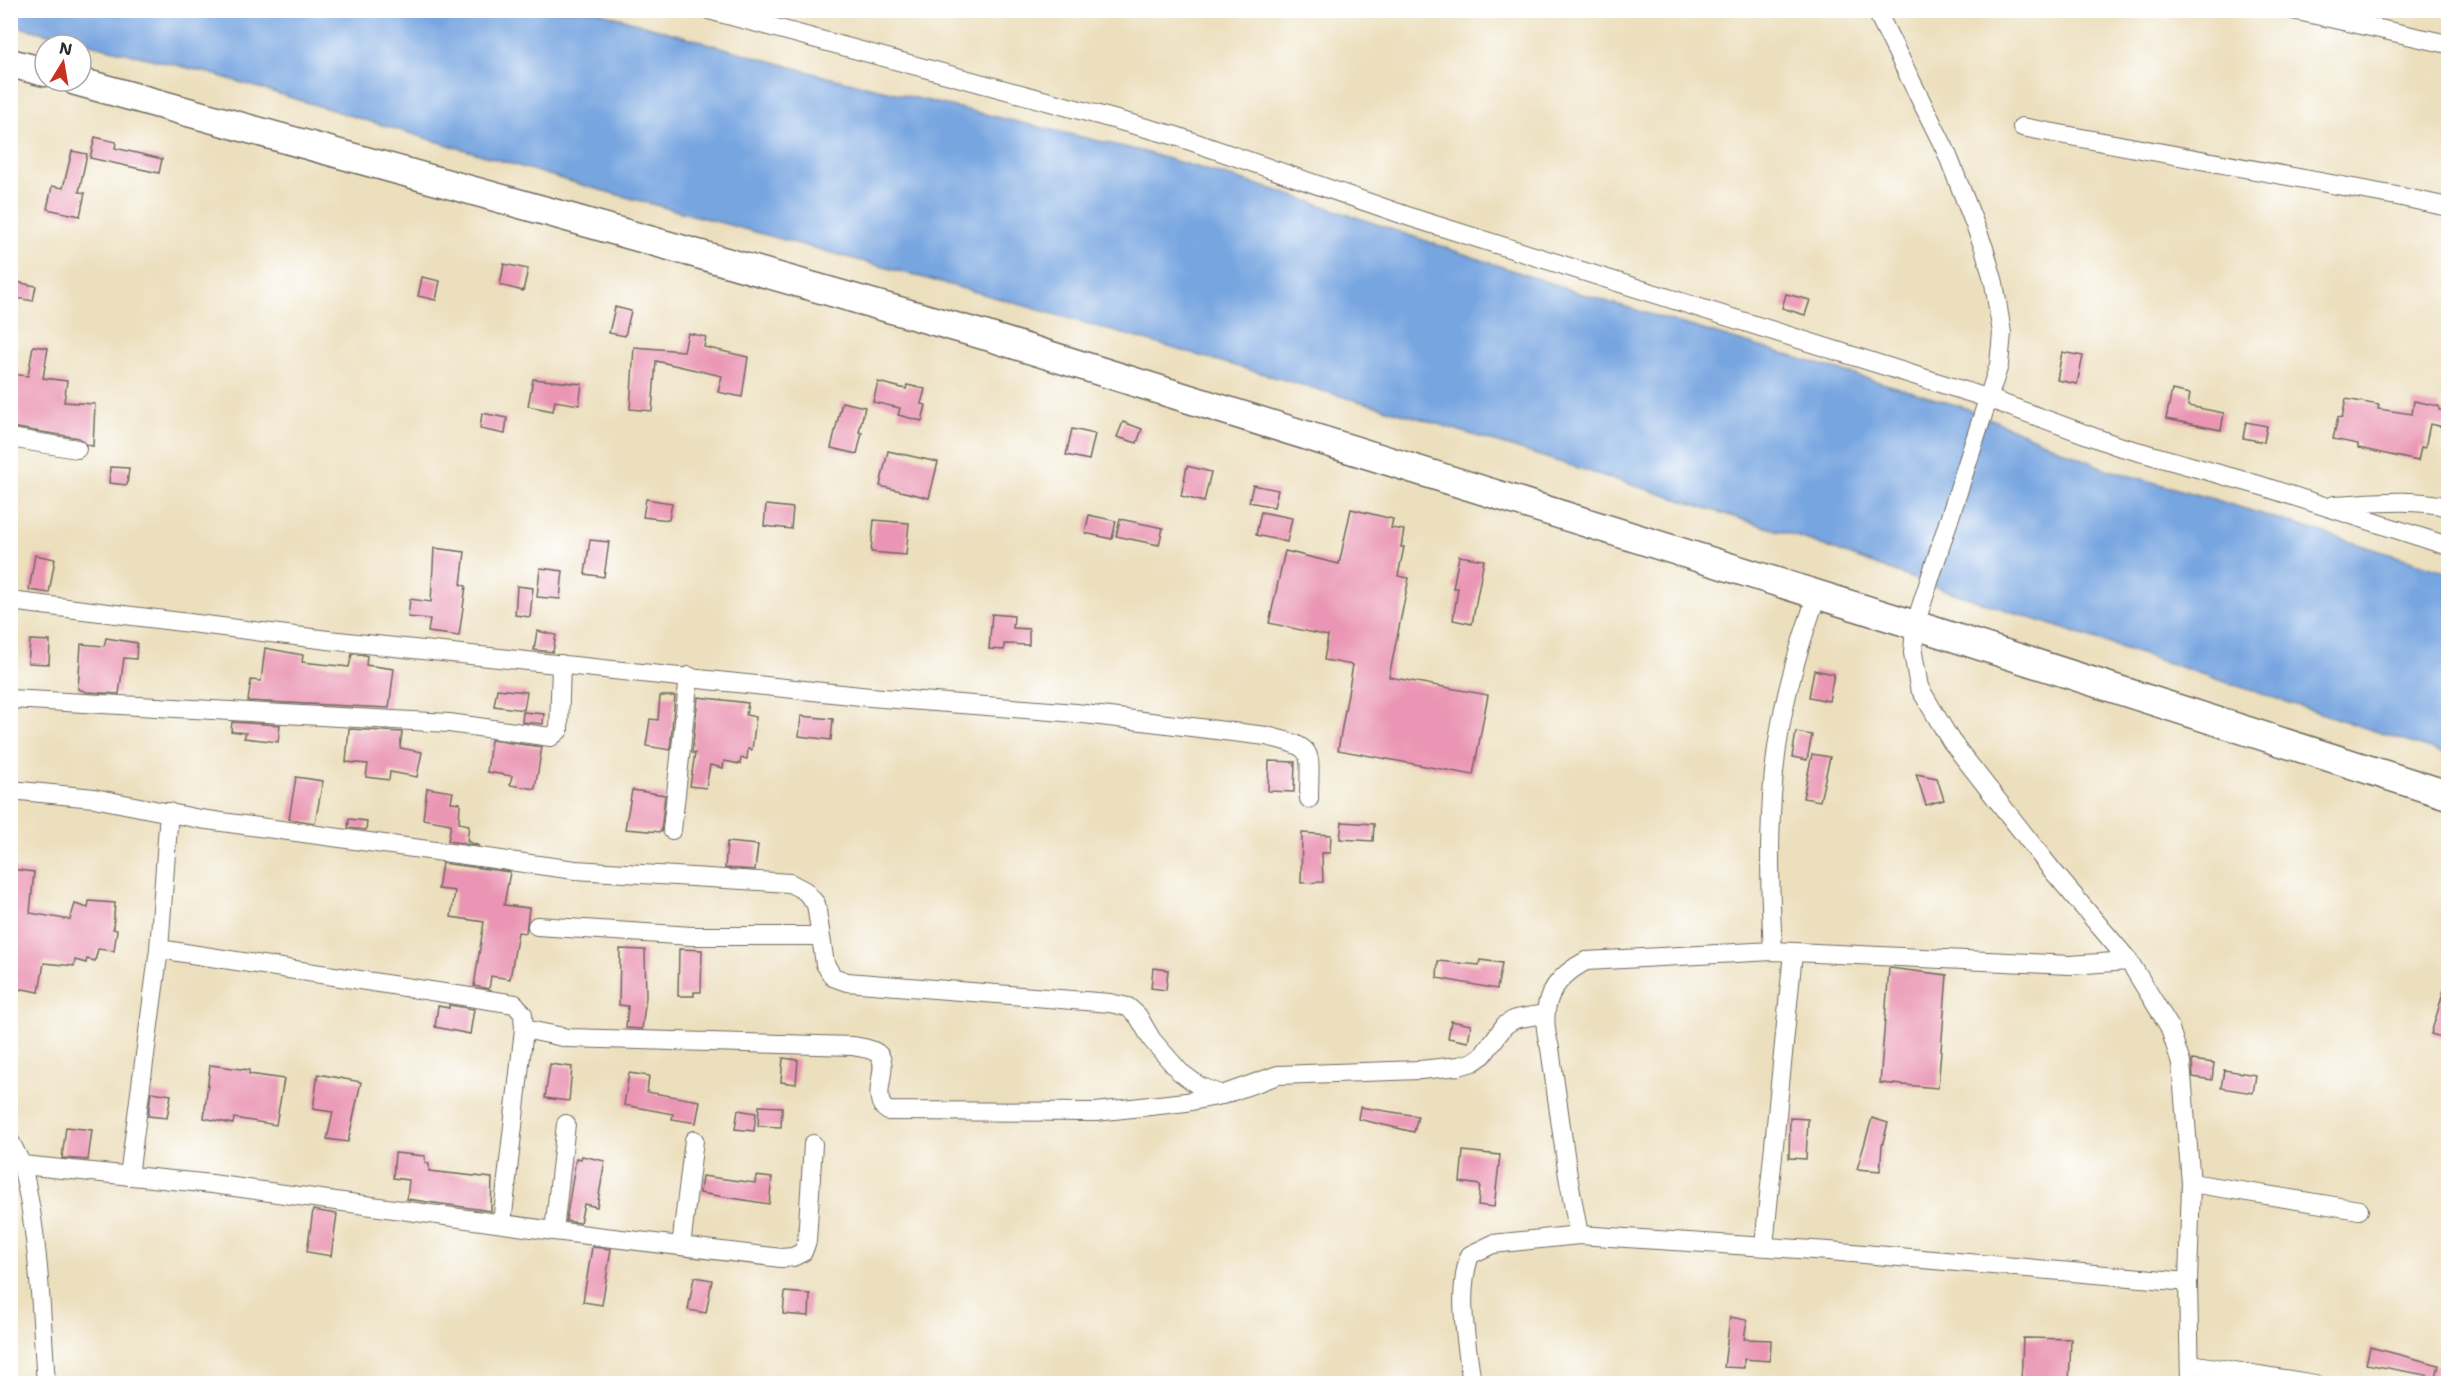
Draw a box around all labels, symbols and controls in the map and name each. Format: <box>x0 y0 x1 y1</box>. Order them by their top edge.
north arrow <box>33 33 93 93</box>
text: N <box>58 37 74 60</box>

